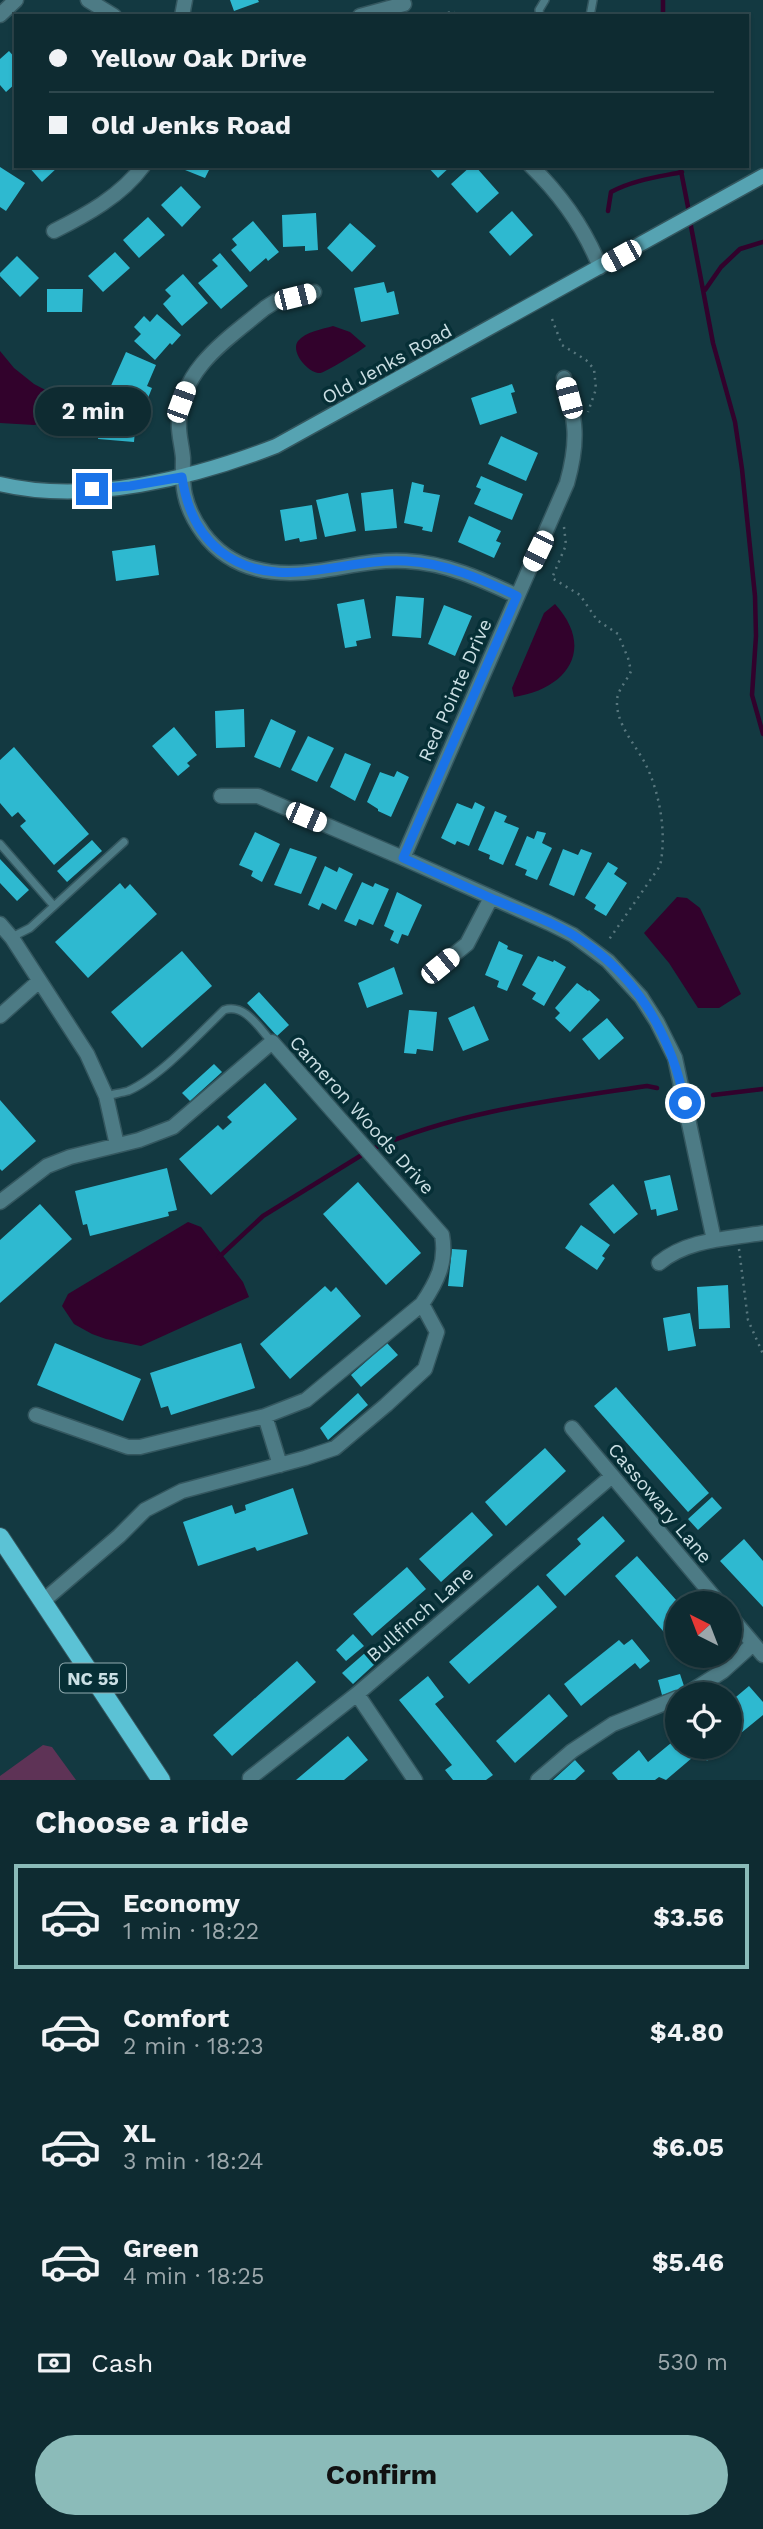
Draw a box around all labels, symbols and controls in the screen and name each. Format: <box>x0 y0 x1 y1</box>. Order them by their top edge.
text: Yellow Oak Drive <box>91 43 307 73</box>
text: Old Jenks Road <box>91 110 291 140</box>
car <box>598 237 645 275</box>
car <box>273 282 318 312</box>
street label: Old Jenks Road <box>318 319 456 409</box>
car <box>554 375 585 421</box>
car <box>164 379 199 425</box>
callout: 2 min <box>34 388 150 436</box>
text: 2 min <box>62 398 124 425</box>
route end <box>76 473 108 505</box>
car <box>520 528 557 574</box>
street label: Red Pointe Drive <box>413 615 497 765</box>
car <box>283 799 330 835</box>
car <box>418 945 463 987</box>
street label: Cameron Woods Drive <box>285 1031 439 1199</box>
route start <box>669 1087 701 1119</box>
street label: Cassowary Lane <box>603 1438 717 1568</box>
street label: Bullfinch Lane <box>362 1561 478 1667</box>
north arrow <box>665 1591 742 1668</box>
map controls <box>665 1591 742 1759</box>
road number: NC 55 <box>60 1664 126 1693</box>
button: locate <box>665 1682 742 1759</box>
text: Choose a ride <box>35 1803 249 1841</box>
icon: car <box>39 1885 102 1948</box>
text: Economy <box>123 1888 240 1918</box>
text: $3.56 <box>653 1902 724 1932</box>
text: 1 min · 18:22 <box>123 1918 259 1945</box>
icon: car <box>39 2000 102 2063</box>
text: Comfort <box>123 2003 229 2033</box>
text: $4.80 <box>650 2017 724 2047</box>
text: 2 min · 18:23 <box>123 2033 264 2060</box>
icon: car <box>39 2115 102 2178</box>
text: XL <box>123 2118 156 2148</box>
text: $6.05 <box>652 2132 724 2162</box>
text: 3 min · 18:24 <box>123 2148 264 2175</box>
icon: car <box>39 2230 102 2293</box>
text: Green <box>123 2233 199 2263</box>
text: $5.46 <box>652 2247 724 2277</box>
text: 4 min · 18:25 <box>123 2263 264 2290</box>
icon: cash <box>35 2344 73 2382</box>
text: Cash <box>91 2348 153 2378</box>
text: 530 m <box>657 2349 728 2376</box>
button: Confirm <box>35 2435 728 2515</box>

